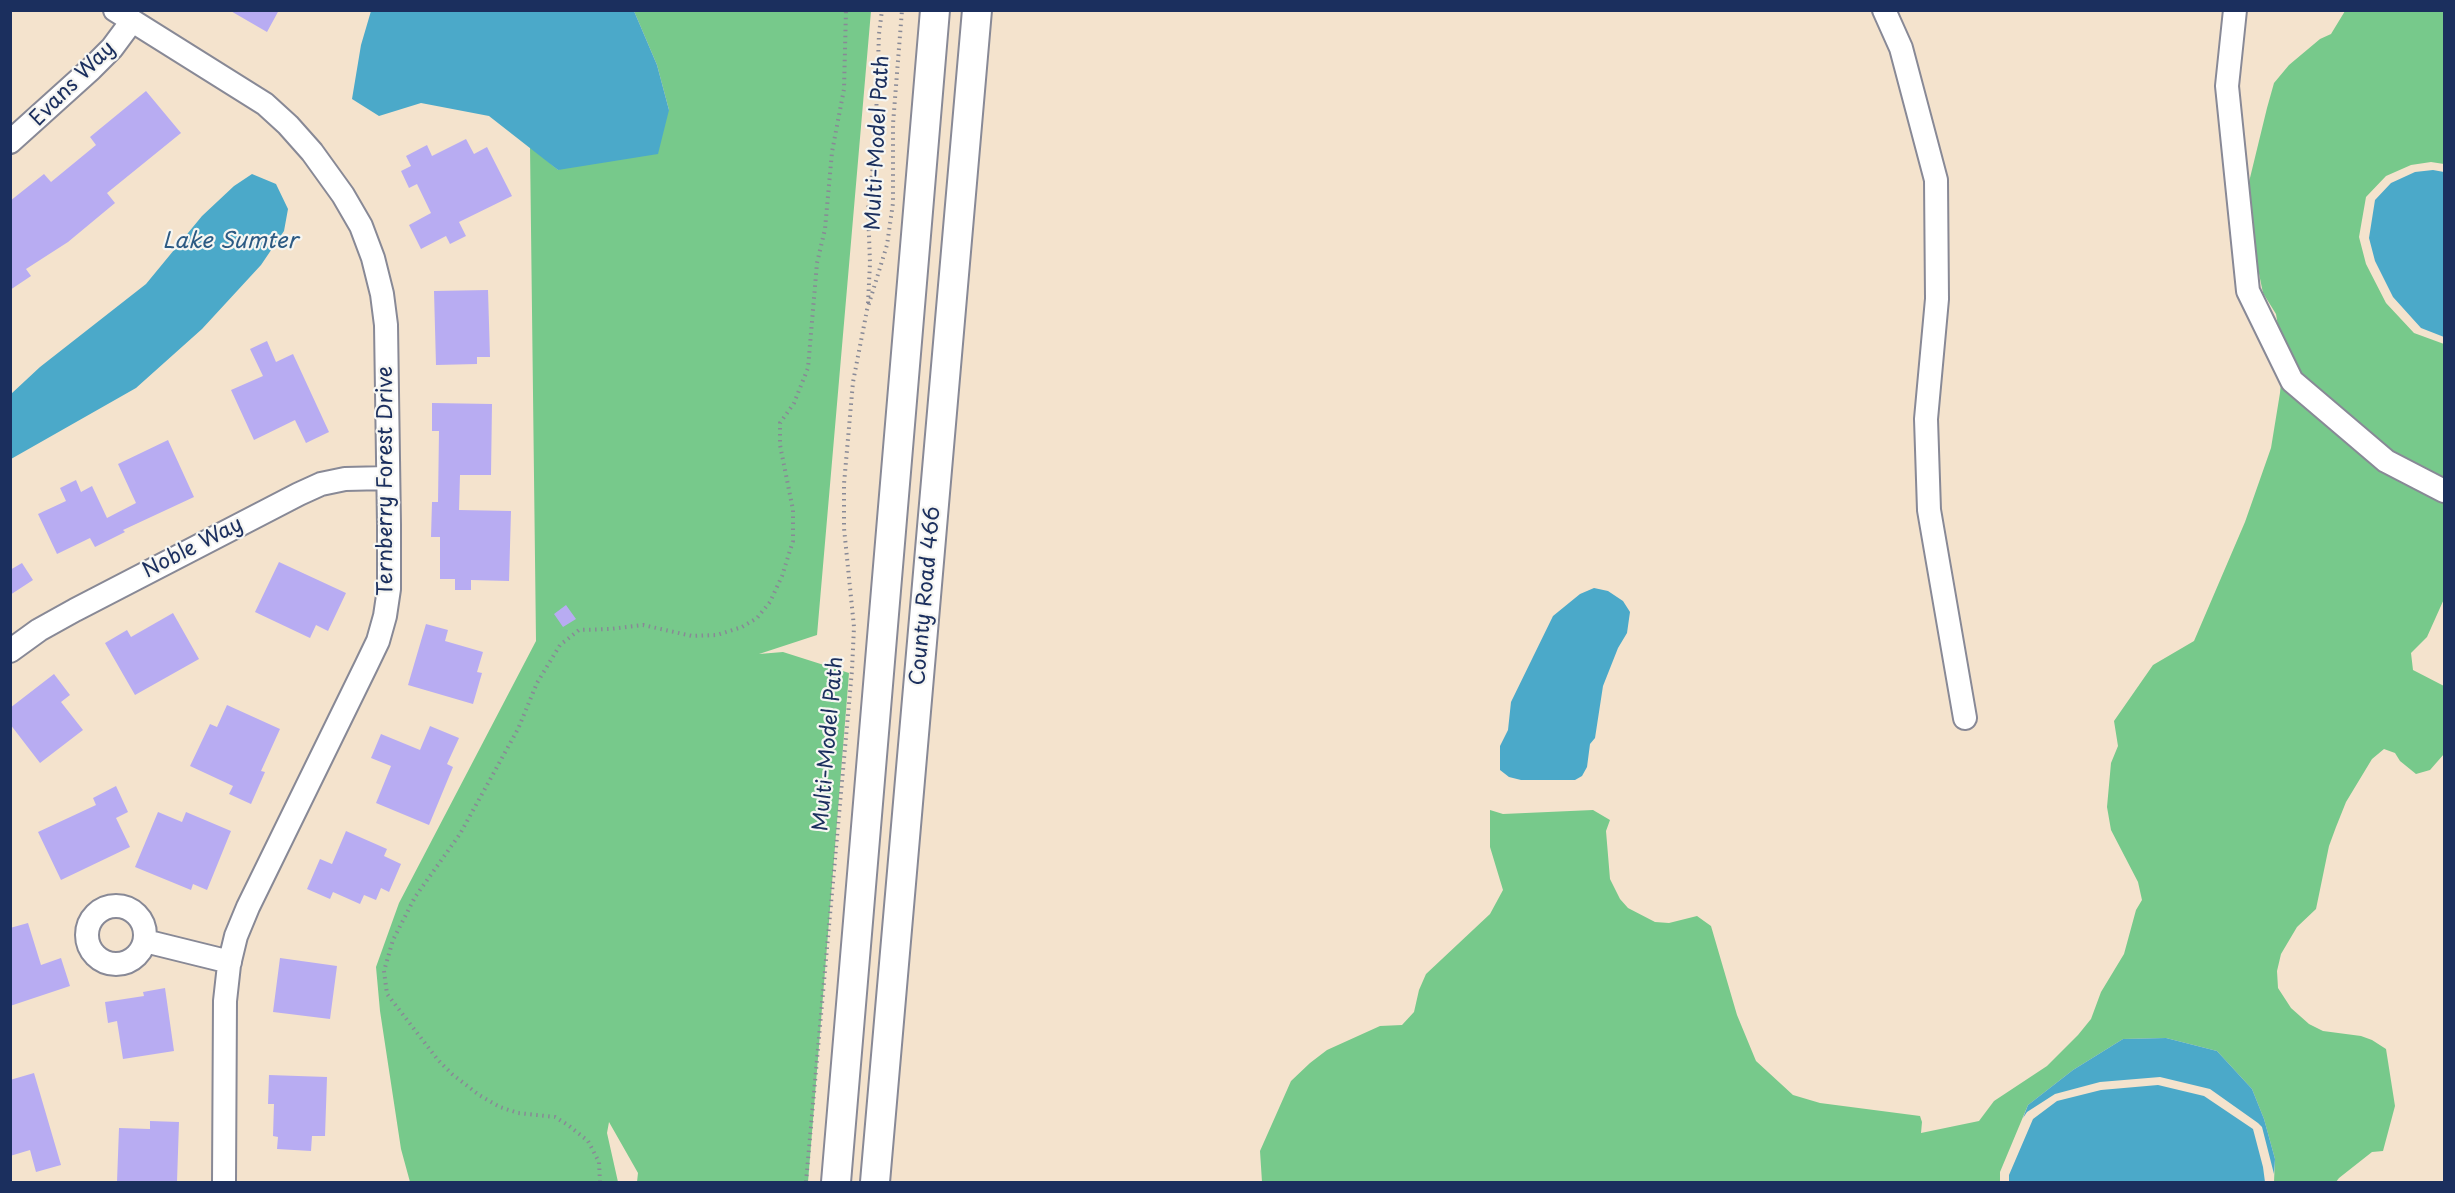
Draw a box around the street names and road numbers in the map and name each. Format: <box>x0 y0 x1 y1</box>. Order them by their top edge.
street label: Evans Way <box>25 36 121 132</box>
street label: Multi-Model Path <box>861 55 895 231</box>
street label: Ternberry Forest Drive <box>373 366 399 596</box>
street label: County Road 466 <box>906 505 946 687</box>
street label: Noble Way <box>139 512 247 584</box>
street label: Multi-Model Path <box>809 656 849 832</box>

